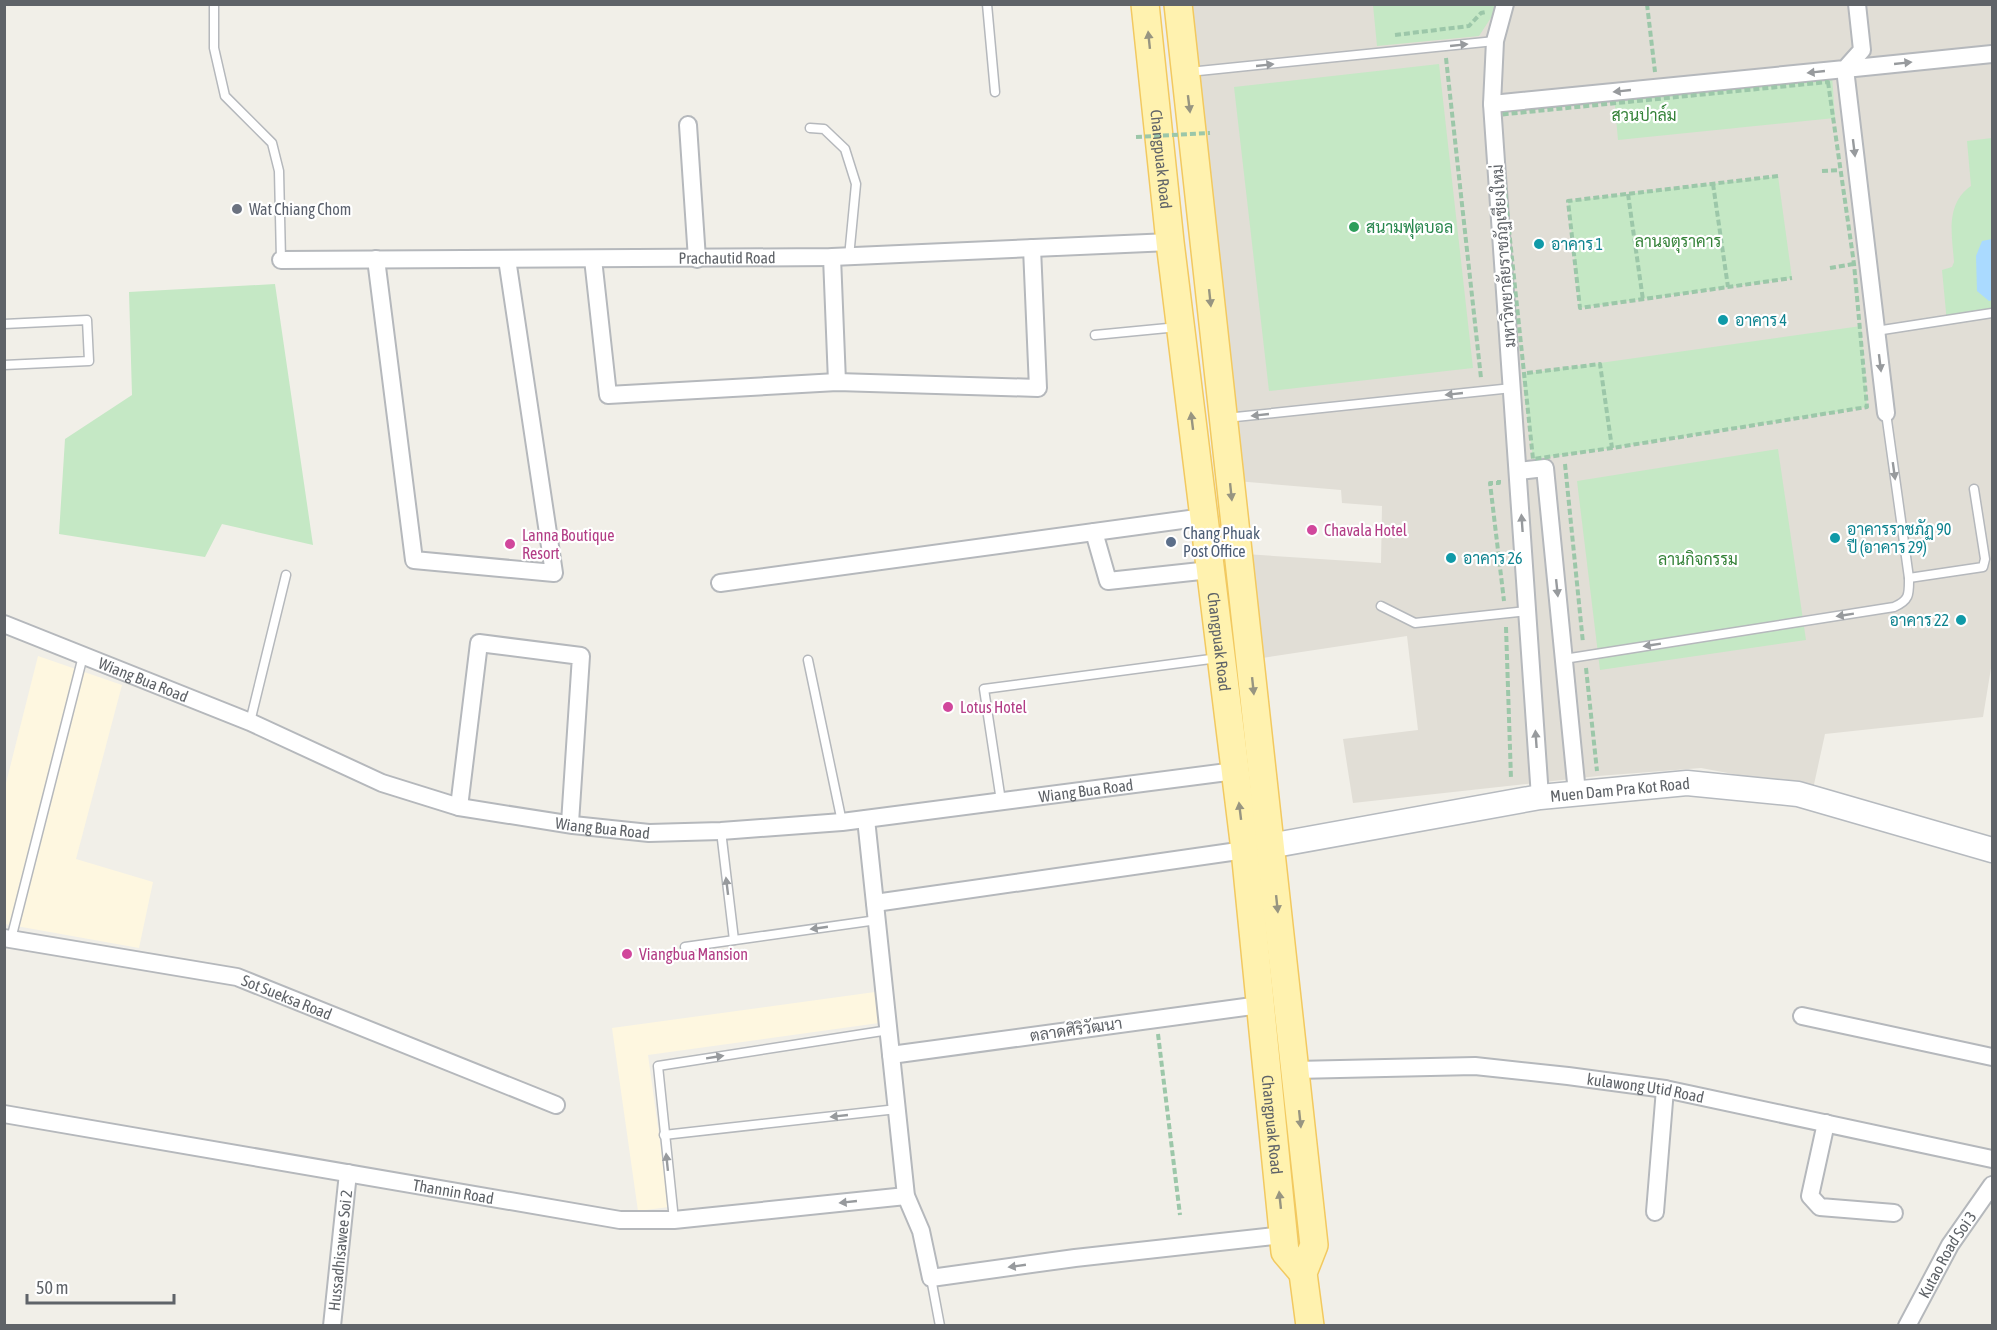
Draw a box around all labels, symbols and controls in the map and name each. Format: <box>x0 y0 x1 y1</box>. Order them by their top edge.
one-way arrow <box>1144 30 1154 49</box>
one-way arrow <box>1449 40 1468 50</box>
one-way arrow <box>1894 59 1913 68</box>
one-way arrow <box>1255 60 1274 70</box>
one-way arrow <box>1807 67 1826 77</box>
one-way arrow <box>1613 86 1632 96</box>
one-way arrow <box>1184 95 1194 114</box>
park label: สวนปาล์ม <box>1611 103 1677 124</box>
street label: Changpuak Road <box>1147 109 1175 210</box>
one-way arrow <box>1850 139 1859 158</box>
street label: มหาวิทยาลัยราชภัฏเชียงใหม่ <box>1486 164 1520 348</box>
place label: Wat Chiang Chom <box>249 200 351 219</box>
marker: Wat Chiang Chom <box>230 202 244 216</box>
place label: สนามฟุตบอล <box>1366 218 1453 239</box>
marker: สนามฟุตบอล <box>1347 220 1361 234</box>
park label: ลานจตุราคาร <box>1635 232 1722 253</box>
place label: อาคาร 1 <box>1551 235 1603 253</box>
marker: อาคาร 1 <box>1532 237 1546 251</box>
street label: Prachautid Road <box>678 248 776 267</box>
one-way arrow <box>1205 289 1215 308</box>
place label: อาคาร 4 <box>1735 311 1787 329</box>
marker: อาคาร 4 <box>1716 313 1730 327</box>
one-way arrow <box>1875 353 1885 372</box>
one-way arrow <box>1444 389 1463 399</box>
one-way arrow <box>1251 410 1270 420</box>
one-way arrow <box>1187 412 1197 431</box>
one-way arrow <box>1890 462 1899 481</box>
one-way arrow <box>1226 483 1236 502</box>
one-way arrow <box>1517 514 1526 533</box>
place label: อาคารราชภัฏ 90 ปี (อาคาร 29) <box>1846 519 1951 557</box>
place label: Chavala Hotel <box>1324 521 1408 539</box>
marker: Chavala Hotel <box>1305 523 1319 537</box>
place label: Chang Phuak Post Office <box>1183 524 1260 560</box>
place label: Lanna Boutique Resort <box>522 526 614 562</box>
marker: อาคารราชภัฏ 90 ปี (อาคาร 29) <box>1828 531 1842 545</box>
marker: Chang Phuak Post Office <box>1164 535 1178 549</box>
marker: Lanna Boutique Resort <box>503 537 517 551</box>
place label: อาคาร 26 <box>1463 549 1523 567</box>
park label: ลานกิจกรรม <box>1658 550 1738 568</box>
marker: อาคาร 26 <box>1444 551 1458 565</box>
one-way arrow <box>1552 579 1562 598</box>
street label: Changpuak Road <box>1204 591 1234 692</box>
one-way arrow <box>1835 610 1854 619</box>
place label: อาคาร 22 <box>1889 611 1949 629</box>
marker: อาคาร 22 <box>1954 613 1968 627</box>
one-way arrow <box>1643 640 1662 649</box>
street label: Wiang Bua Road <box>96 654 191 705</box>
one-way arrow <box>1248 677 1257 696</box>
place label: Lotus Hotel <box>960 698 1027 716</box>
marker: Lotus Hotel <box>941 700 955 714</box>
one-way arrow <box>1531 729 1541 748</box>
street label: Muen Dam Pra Kot Road <box>1549 774 1691 805</box>
street label: Wiang Bua Road <box>1038 775 1134 805</box>
one-way arrow <box>1235 801 1244 820</box>
street label: Wiang Bua Road <box>554 813 651 842</box>
one-way arrow <box>722 876 732 895</box>
one-way arrow <box>1272 895 1281 914</box>
one-way arrow <box>809 924 828 933</box>
place label: Viangbua Mansion <box>639 945 748 964</box>
marker: Viangbua Mansion <box>620 947 634 961</box>
street label: Sot Sueksa Road <box>239 971 335 1023</box>
street label: ตลาดศิริวัฒนา <box>1029 1013 1123 1044</box>
one-way arrow <box>706 1053 725 1062</box>
street label: kulawong Utid Road <box>1586 1070 1706 1106</box>
street label: Changpuak Road <box>1258 1074 1286 1175</box>
one-way arrow <box>1295 1109 1305 1128</box>
one-way arrow <box>829 1111 848 1120</box>
one-way arrow <box>662 1152 672 1171</box>
street label: Thannin Road <box>412 1176 495 1207</box>
street label: Hussadhisawee Soi 2 <box>325 1189 355 1312</box>
one-way arrow <box>1275 1191 1285 1210</box>
one-way arrow <box>839 1197 858 1207</box>
street label: Kutao Road Soi 3 <box>1915 1208 1980 1301</box>
one-way arrow <box>1007 1261 1026 1271</box>
scale bar <box>27 1267 174 1305</box>
text: 50 m <box>36 1277 68 1298</box>

